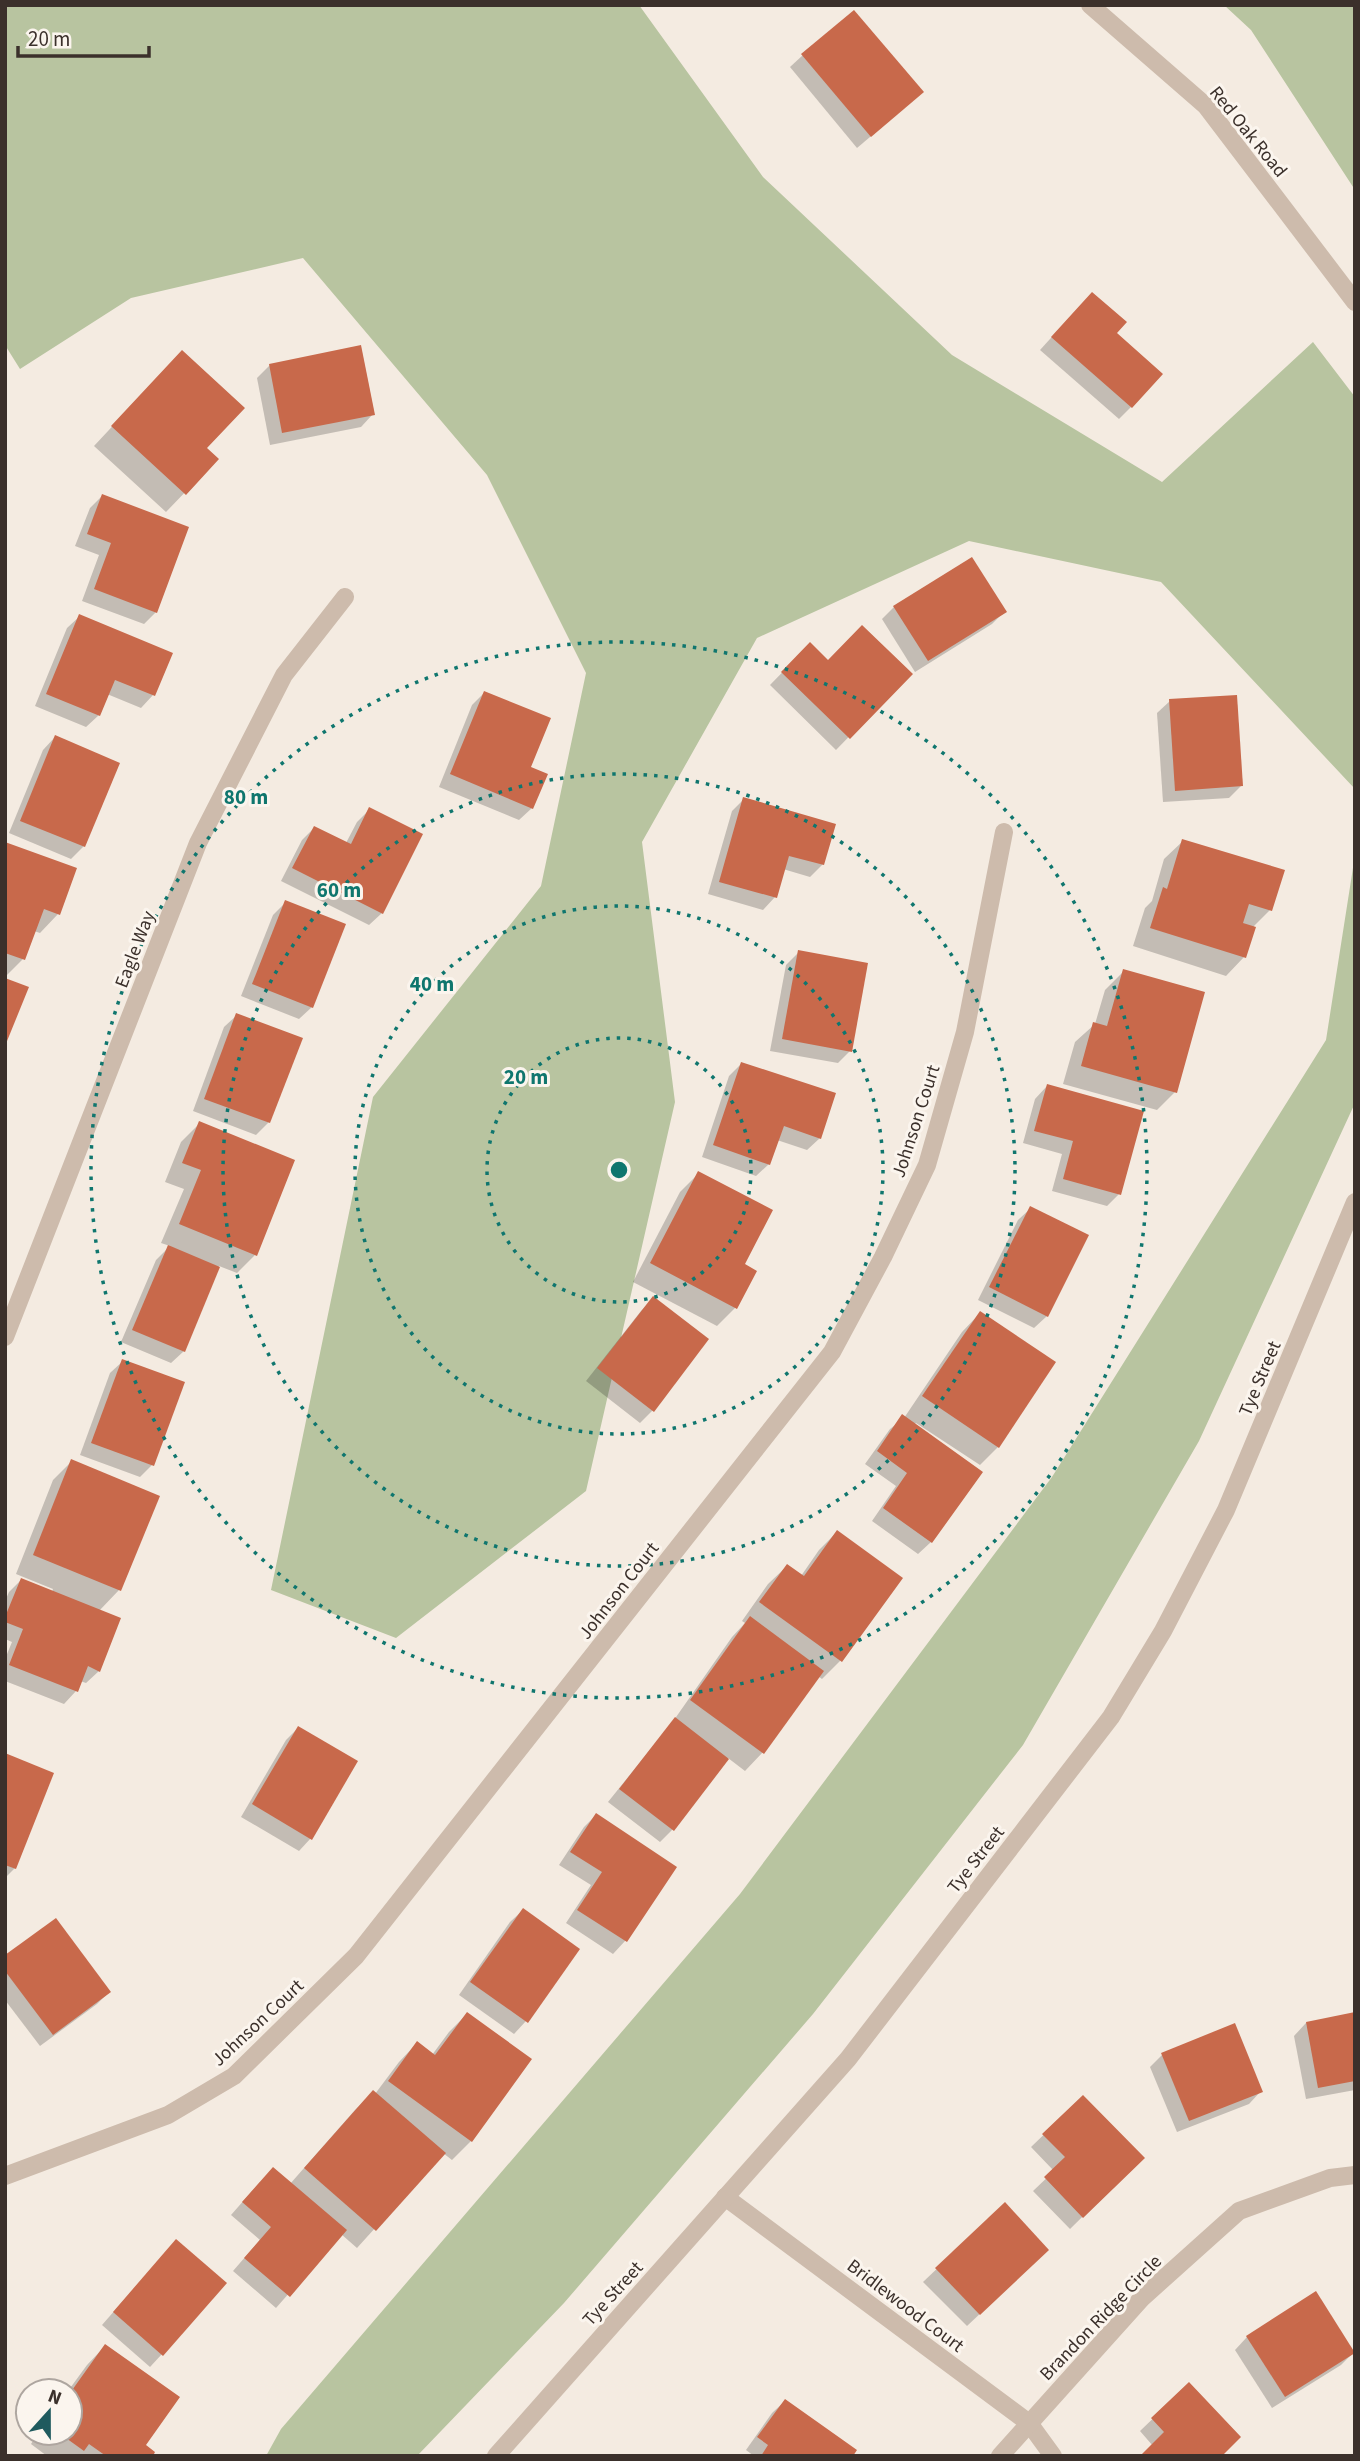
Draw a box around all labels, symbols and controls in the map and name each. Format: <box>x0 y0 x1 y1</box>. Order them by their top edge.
scale bar <box>18 14 149 58</box>
text: 20 m <box>28 24 70 54</box>
street label: Red Oak Road <box>1203 80 1293 183</box>
text: 80 m <box>224 782 268 812</box>
text: 60 m <box>317 875 361 905</box>
street label: Eagle Way <box>108 907 162 992</box>
text: 40 m <box>410 969 454 999</box>
street label: Johnson Court <box>885 1061 948 1181</box>
text: 20 m <box>504 1062 548 1092</box>
centre of rings <box>607 1158 631 1182</box>
street label: Tye Street <box>1232 1336 1289 1420</box>
street label: Johnson Court <box>572 1536 666 1645</box>
street label: Tye Street <box>941 1820 1012 1899</box>
street label: Johnson Court <box>206 1973 310 2073</box>
street label: Brandon Ridge Circle <box>1034 2249 1168 2387</box>
street label: Bridlewood Court <box>841 2253 970 2360</box>
street label: Tye Street <box>577 2255 650 2332</box>
north arrow <box>14 2377 84 2447</box>
text: N <box>44 2383 65 2412</box>

